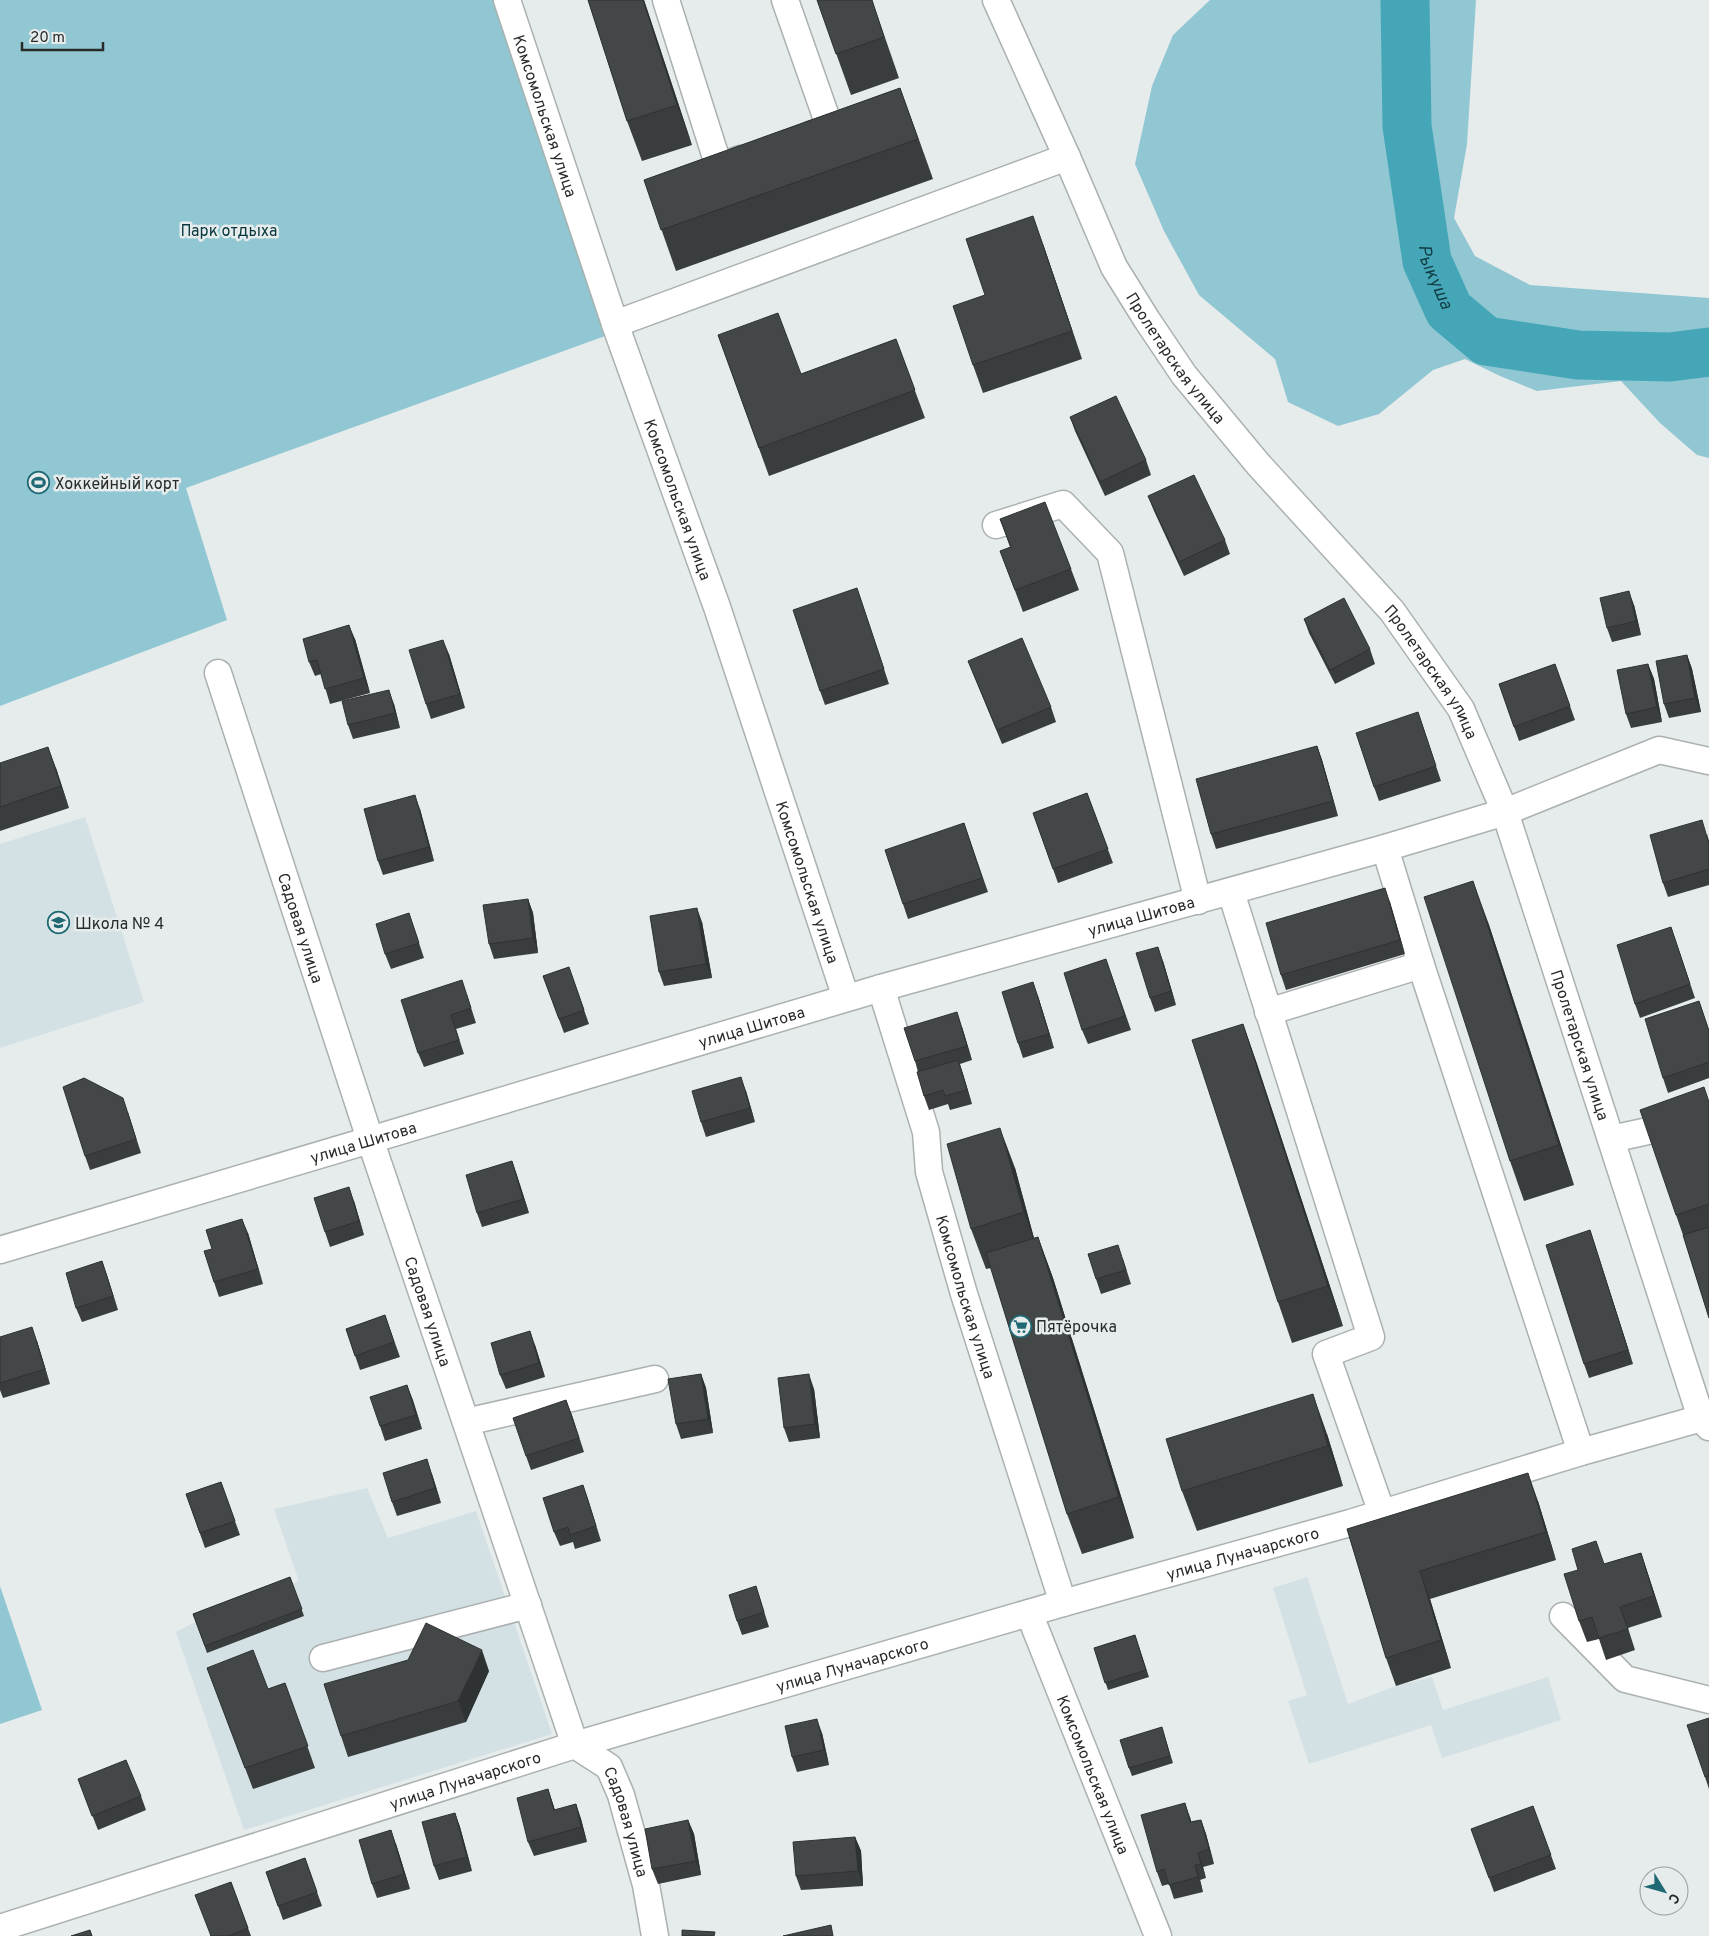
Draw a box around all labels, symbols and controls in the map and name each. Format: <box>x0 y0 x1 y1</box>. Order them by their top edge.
scale bar <box>22 20 104 52</box>
text: 20 m <box>30 29 65 48</box>
street label: Комсомольская улица <box>507 33 580 200</box>
park label: Парк отдыха <box>180 222 278 242</box>
water label: Рыкуша <box>1412 243 1458 314</box>
street label: Пролетарская улица <box>1120 289 1229 429</box>
street label: Комсомольская улица <box>638 417 715 583</box>
sports icon: Хоккейный корт <box>27 471 51 495</box>
place label: Хоккейный корт <box>55 475 179 495</box>
street label: Пролетарская улица <box>1379 601 1481 743</box>
street label: Комсомольская улица <box>770 799 842 966</box>
street label: Садовая улица <box>272 871 327 986</box>
street label: улица Шитова <box>1086 893 1197 942</box>
school or university icon: Школа № 4 <box>47 911 71 935</box>
place label: Школа № 4 <box>75 915 164 935</box>
street label: Пролетарская улица <box>1545 968 1612 1123</box>
street label: улица Шитова <box>696 1003 808 1054</box>
street label: улица Шитова <box>308 1119 419 1169</box>
street label: Комсомольская улица <box>930 1213 998 1381</box>
street label: Садовая улица <box>398 1254 454 1370</box>
supermarket icon: Пятёрочка <box>1008 1314 1032 1338</box>
place label: Пятёрочка <box>1036 1318 1117 1338</box>
street label: улица Луначарского <box>1164 1524 1322 1586</box>
street label: улица Луначарского <box>774 1635 931 1698</box>
street label: Комсомольская улица <box>1051 1693 1132 1858</box>
street label: улица Луначарского <box>387 1748 544 1815</box>
street label: Садовая улица <box>598 1764 651 1880</box>
north arrow <box>1639 1866 1689 1916</box>
text: С <box>1664 1889 1683 1907</box>

